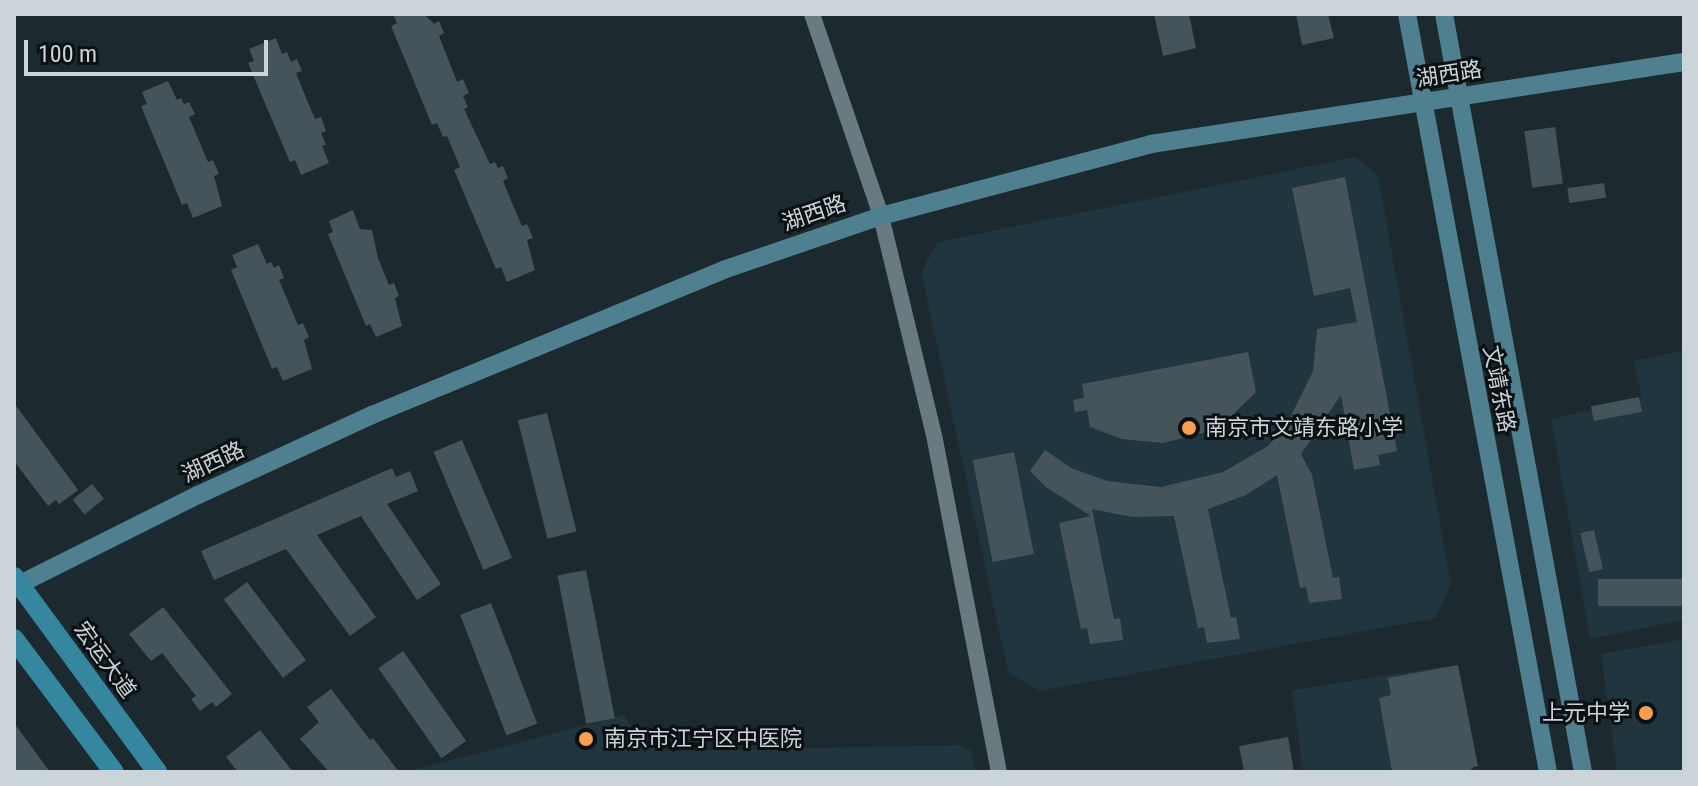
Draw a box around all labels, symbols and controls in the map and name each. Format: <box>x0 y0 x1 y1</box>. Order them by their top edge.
scale bar <box>28 24 272 74</box>
text: 100 m <box>38 40 97 68</box>
street label: 湖西路 <box>1414 56 1484 92</box>
street label: 湖西路 <box>779 190 849 236</box>
street label: 文靖东路 <box>1478 343 1520 435</box>
place label: 南京市文靖东路小学 <box>1205 415 1403 441</box>
marker: 南京市文靖东路小学 <box>1180 419 1198 437</box>
street label: 湖西路 <box>178 436 248 488</box>
street label: 宏运大道 <box>68 617 142 703</box>
place label: 上元中学 <box>1542 700 1630 726</box>
marker: 上元中学 <box>1637 704 1655 722</box>
place label: 南京市江宁区中医院 <box>604 726 802 752</box>
marker: 南京市江宁区中医院 <box>575 728 597 750</box>

